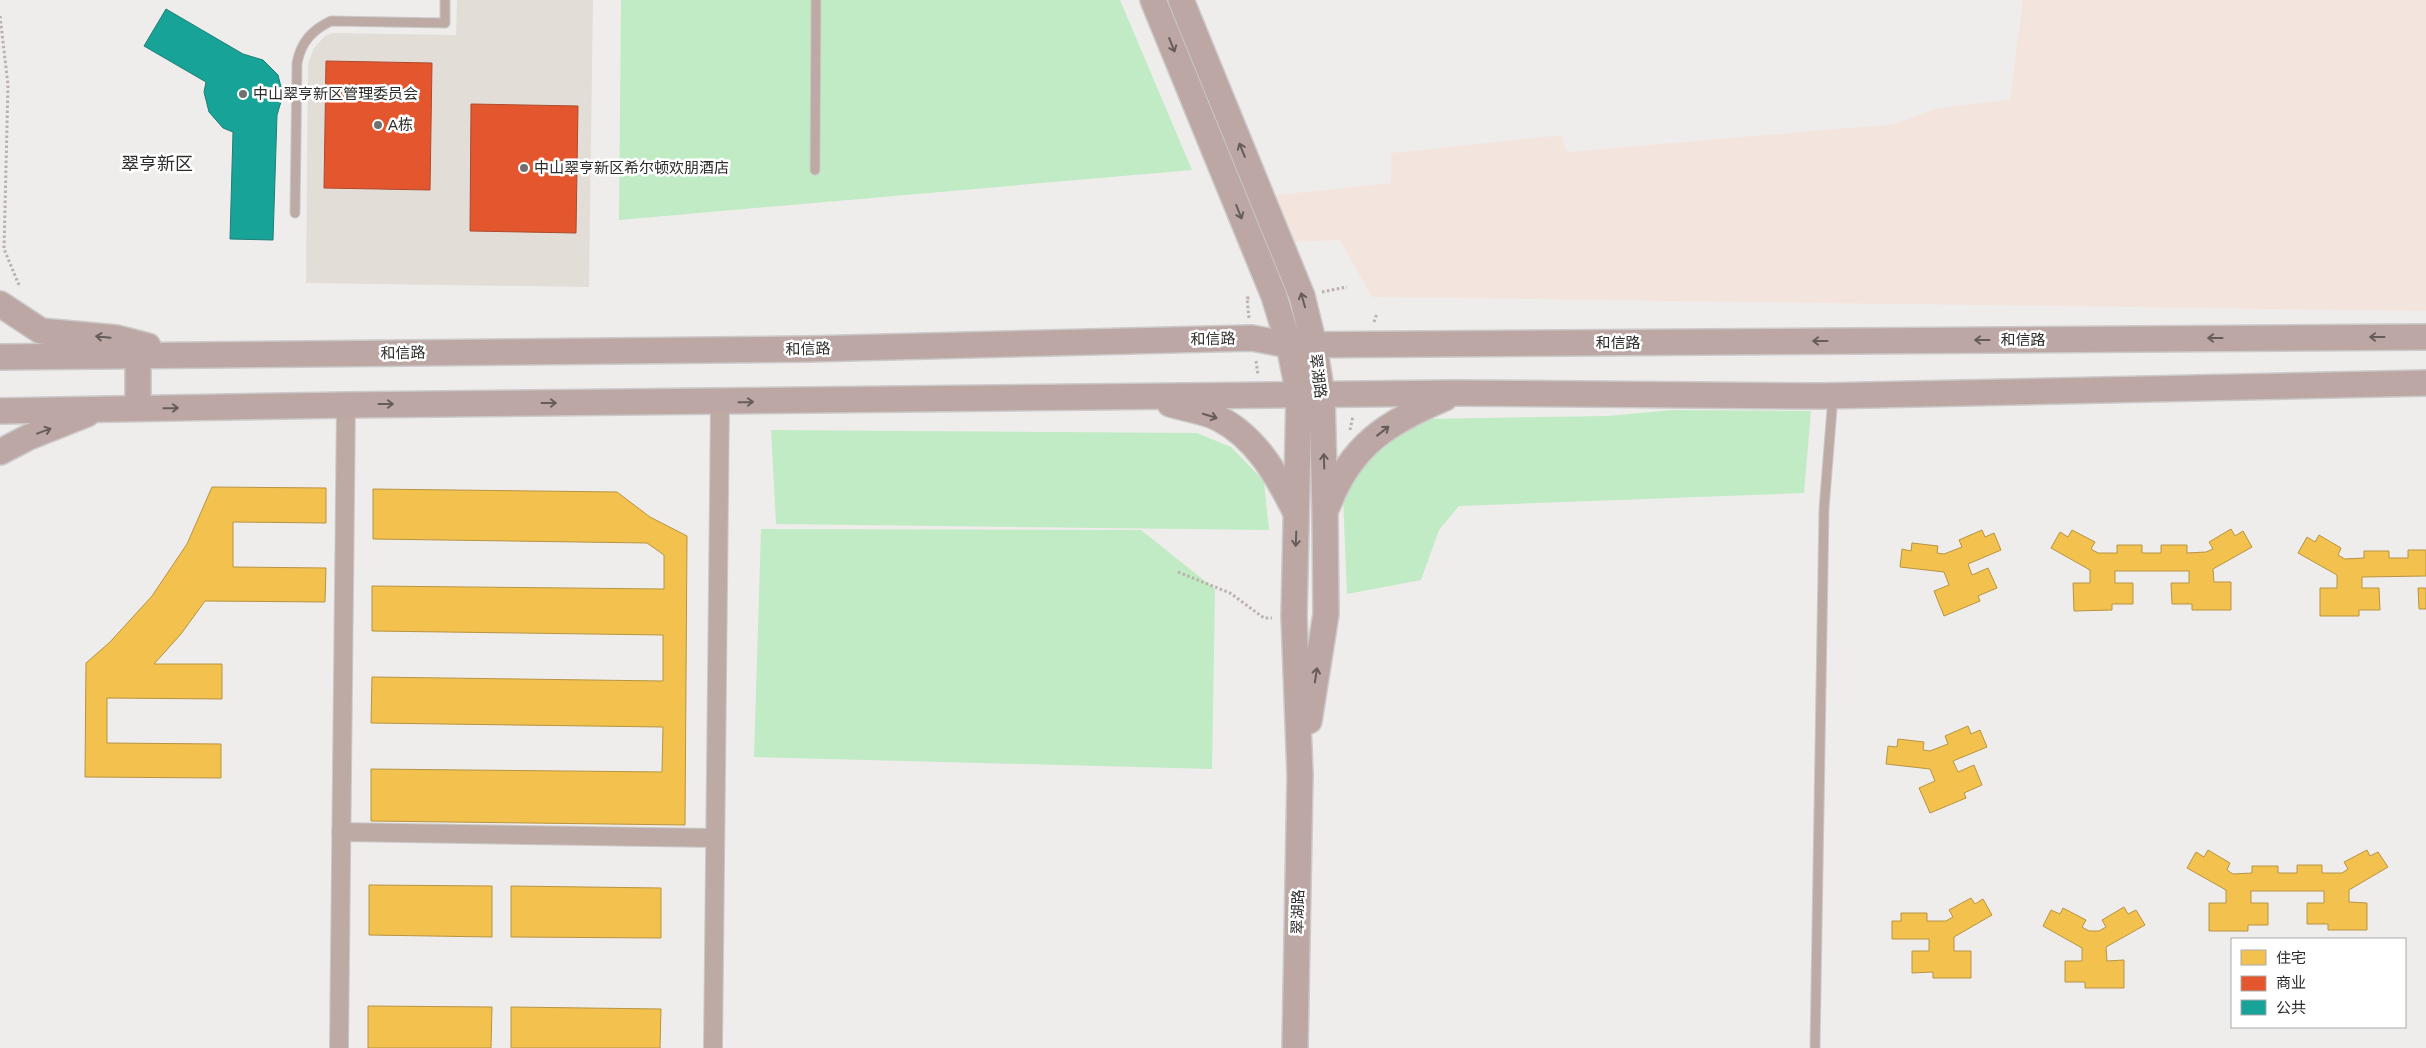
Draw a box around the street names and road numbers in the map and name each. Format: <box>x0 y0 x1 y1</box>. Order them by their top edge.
street label: 和信路 <box>1190 330 1236 347</box>
street label: 和信路 <box>2000 331 2046 348</box>
street label: 和信路 <box>1595 334 1641 351</box>
street label: 和信路 <box>785 340 831 357</box>
street label: 和信路 <box>380 344 426 361</box>
street label: 翠湖路 <box>1307 353 1330 399</box>
street label: 翠湖路 <box>1289 889 1306 935</box>

